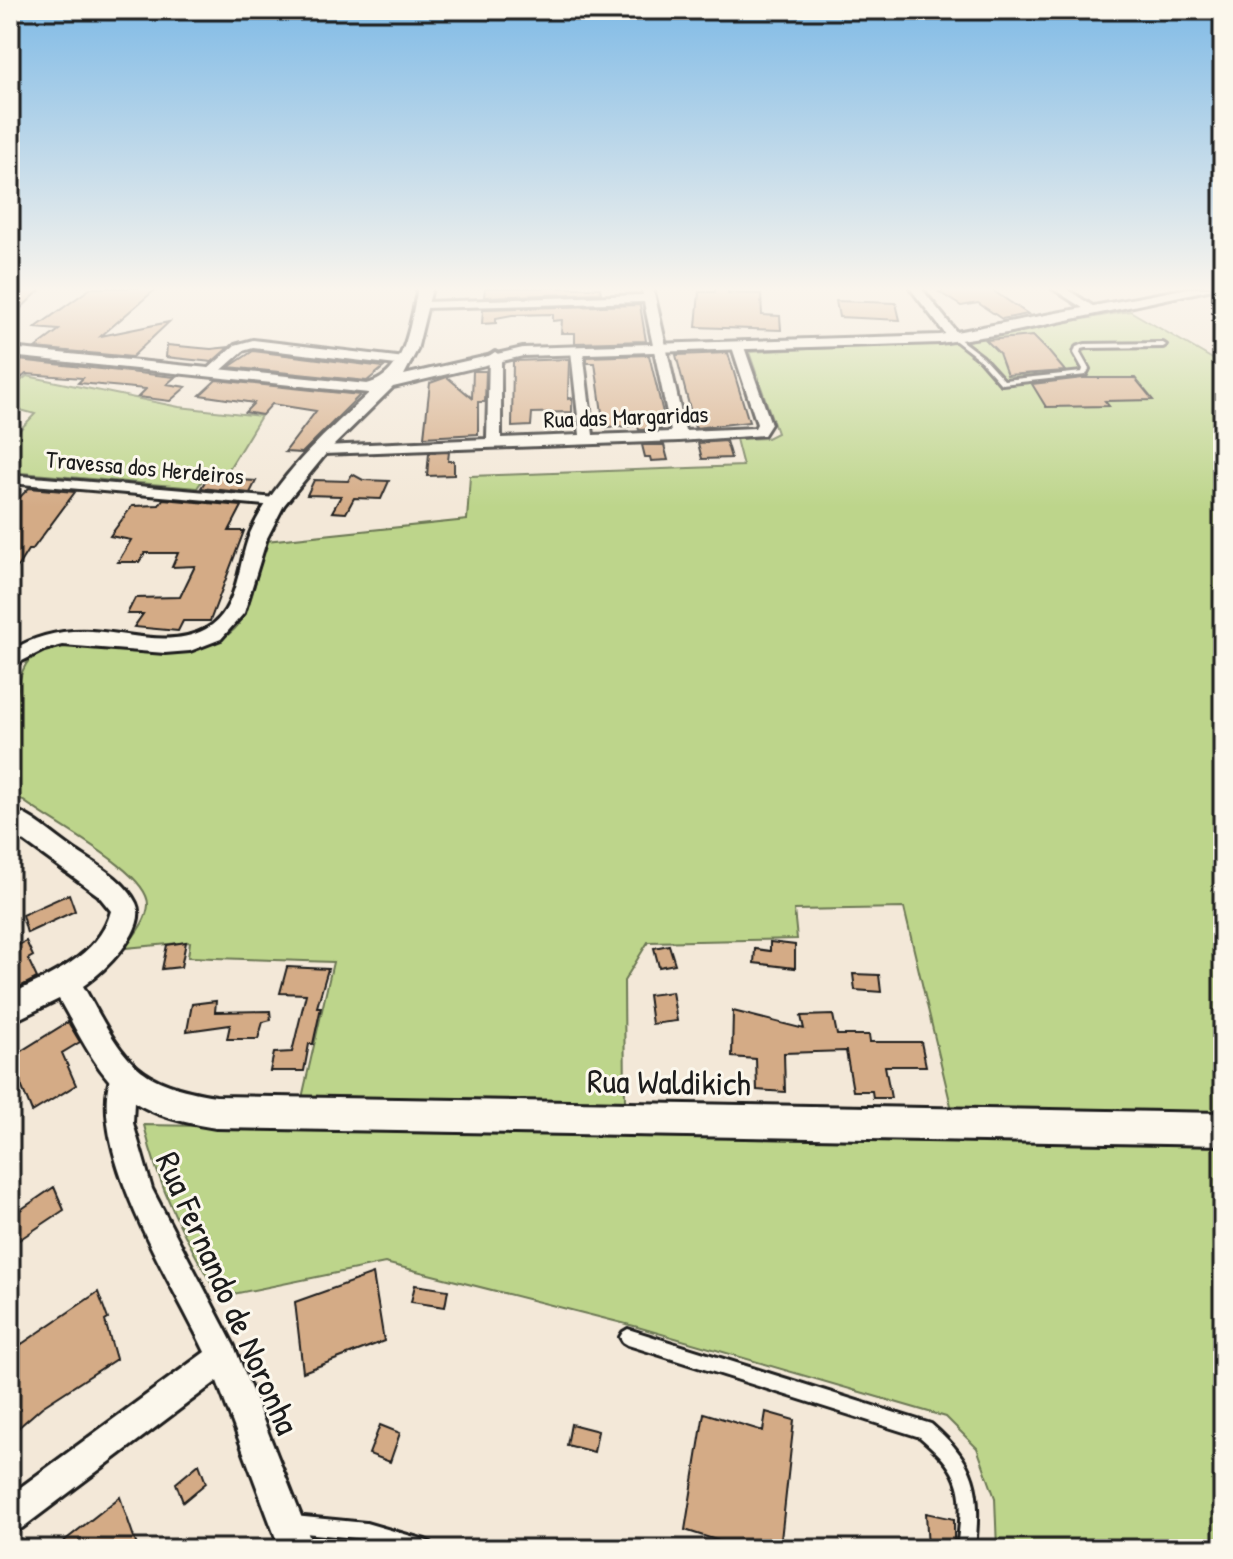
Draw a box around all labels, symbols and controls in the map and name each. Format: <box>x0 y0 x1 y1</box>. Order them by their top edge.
street label: Rua das Margaridas <box>543 397 709 435</box>
street label: Travessa dos Herdeiros <box>45 442 245 492</box>
street label: Rua Waldikich <box>587 1058 751 1106</box>
street label: Rua Fernando de Noronha <box>145 1145 311 1441</box>

